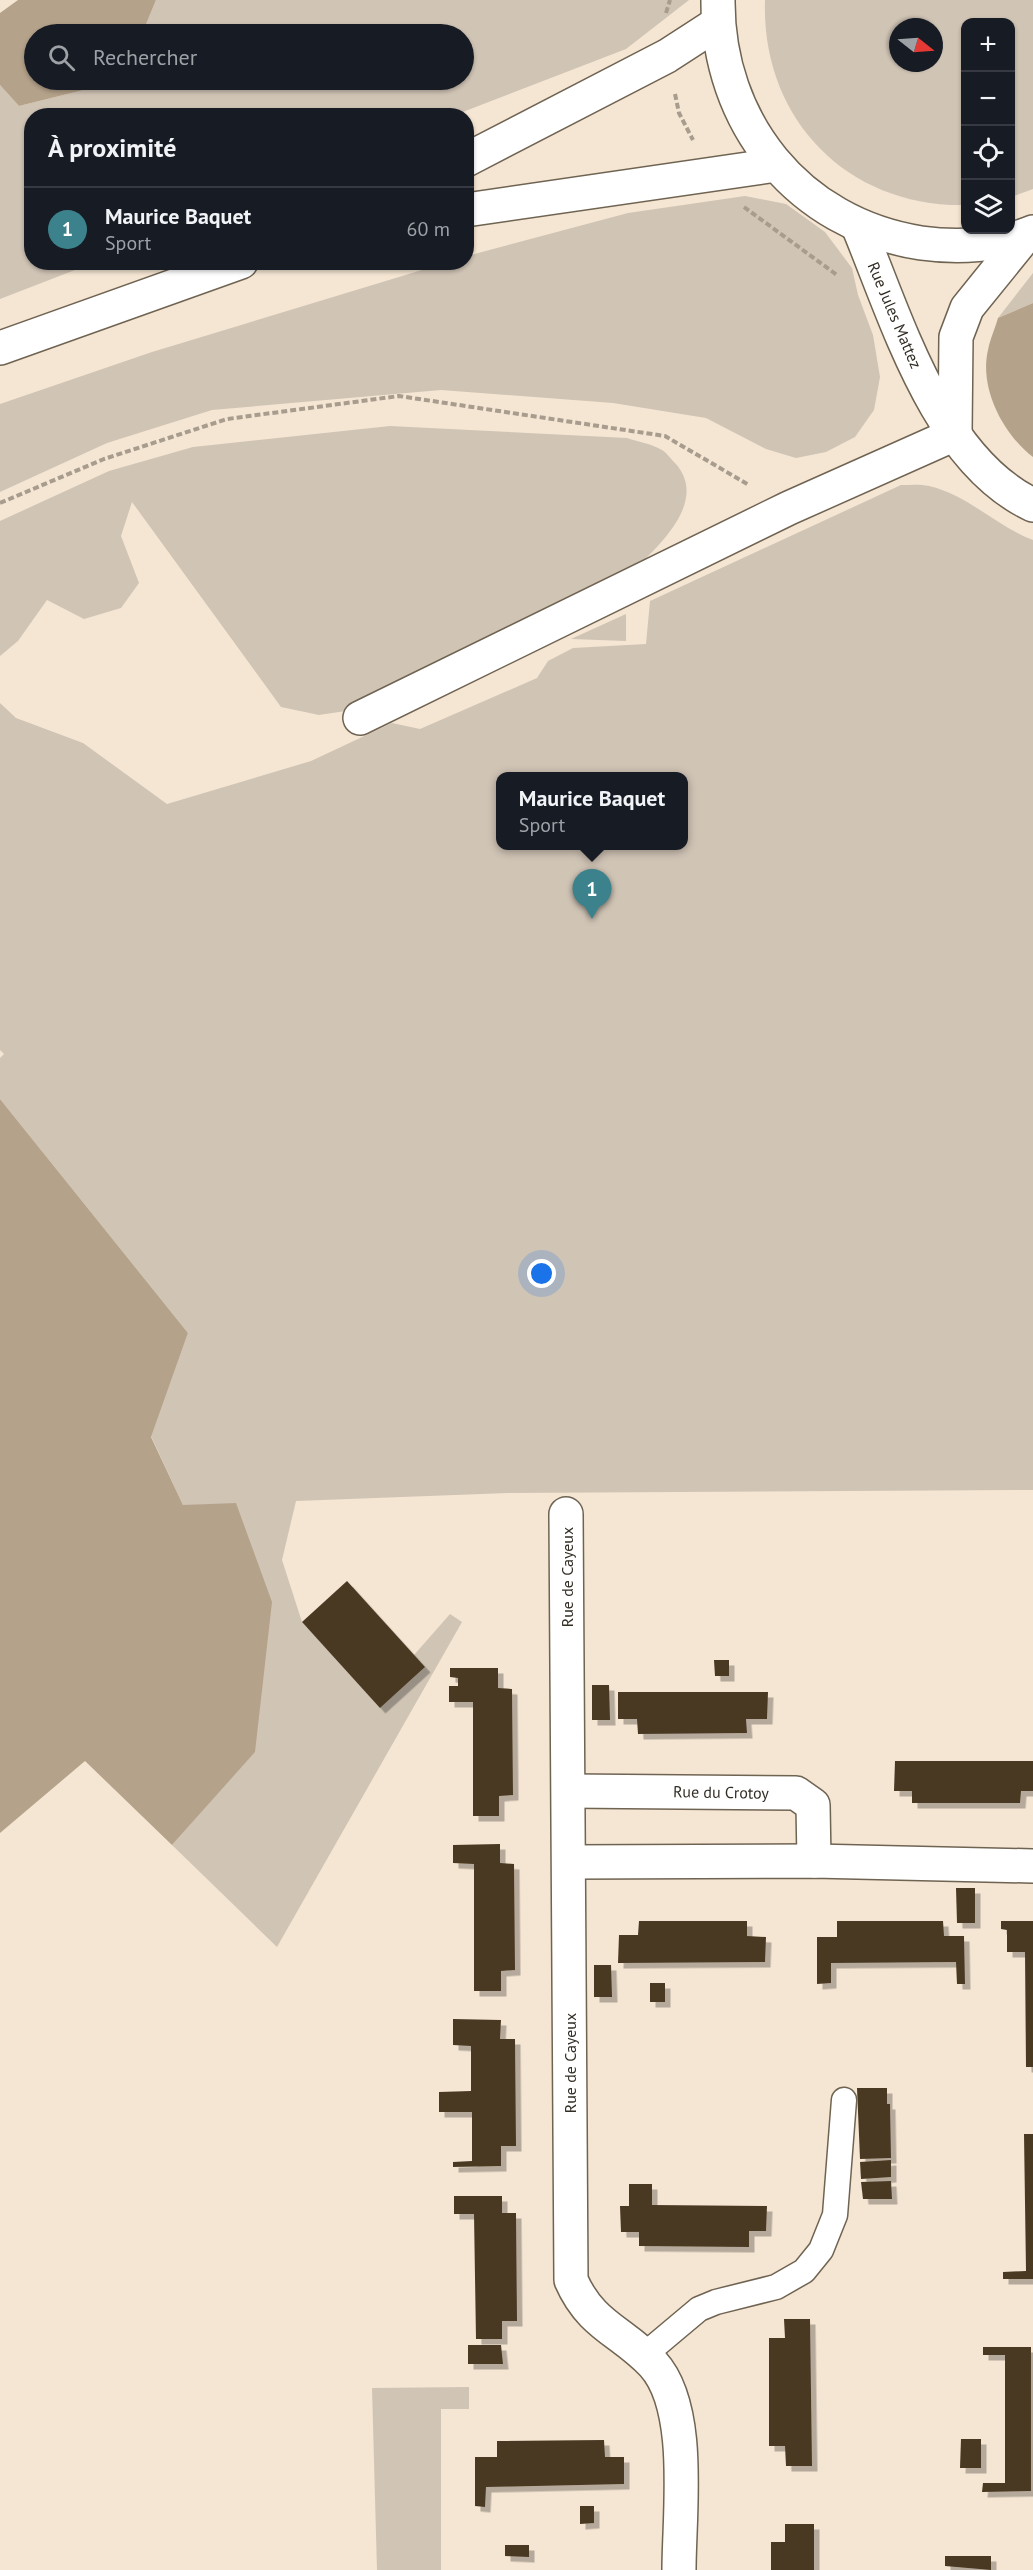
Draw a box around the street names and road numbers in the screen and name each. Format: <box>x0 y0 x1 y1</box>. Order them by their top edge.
street label: Rue Jules Mattez <box>864 259 926 371</box>
street label: Rue de Cayeux <box>557 1527 577 1627</box>
street label: Rue du Crotoy <box>673 1781 770 1803</box>
street label: Rue de Cayeux <box>560 2013 580 2113</box>

